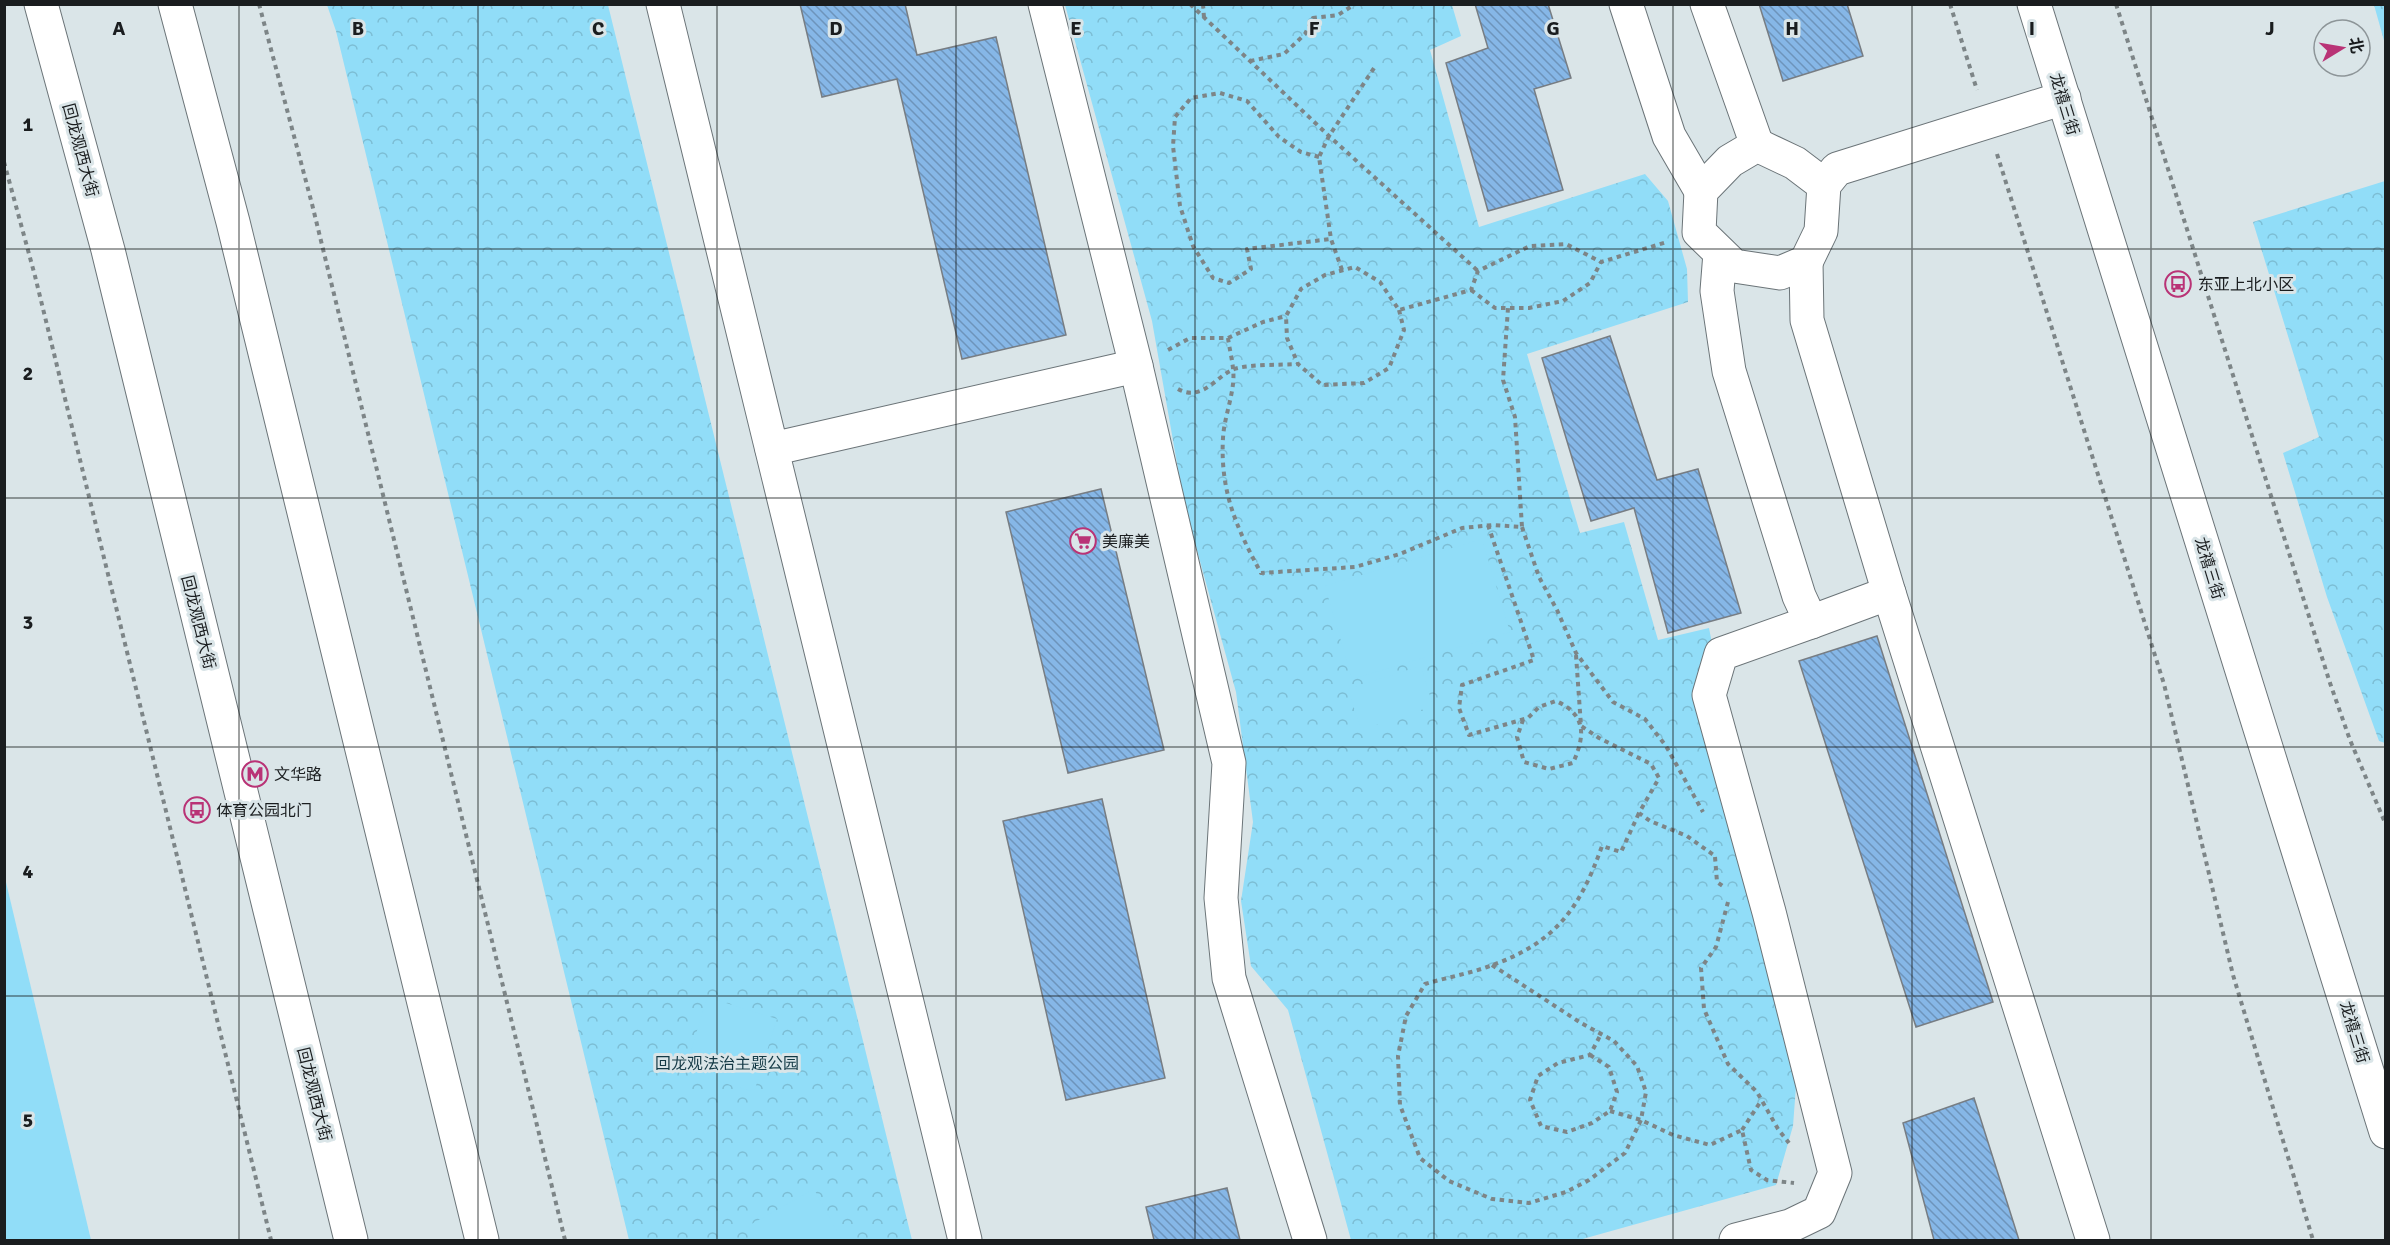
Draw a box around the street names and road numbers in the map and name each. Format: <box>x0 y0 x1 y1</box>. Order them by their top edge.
street label: 龙禧三街 <box>2045 71 2083 138</box>
street label: 回龙观西大街 <box>58 101 102 199</box>
street label: 龙禧三街 <box>2190 535 2228 602</box>
street label: 回龙观西大街 <box>177 573 219 671</box>
street label: 龙禧三街 <box>2335 999 2373 1066</box>
street label: 回龙观西大街 <box>293 1045 335 1143</box>

